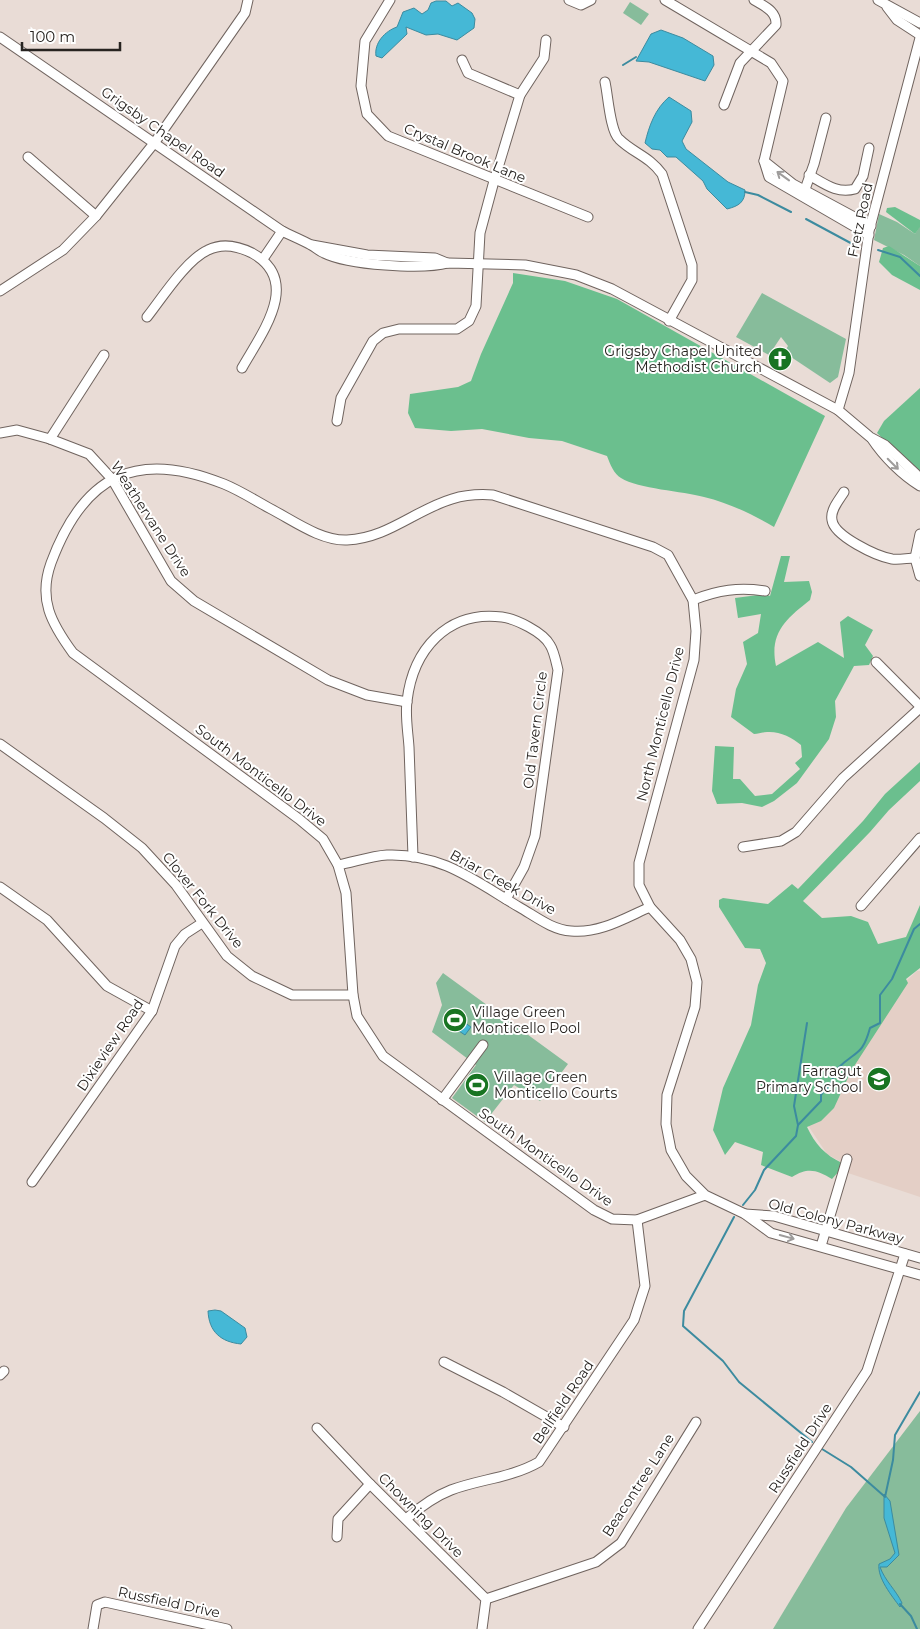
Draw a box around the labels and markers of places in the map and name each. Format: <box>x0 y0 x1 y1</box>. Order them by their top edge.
place label: Grigsby Chapel United Methodist Church <box>604 342 762 376</box>
church icon: Grigsby Chapel United Methodist Church <box>767 346 793 372</box>
place label: Village Green Monticello Pool <box>472 1003 580 1037</box>
sports icon: Village Green Monticello Pool <box>442 1007 468 1033</box>
place label: Farragut Primary School <box>756 1062 862 1096</box>
school or university icon: Farragut Primary School <box>866 1066 892 1092</box>
place label: Village Green Monticello Courts <box>494 1068 618 1102</box>
sports icon: Village Green Monticello Courts <box>464 1072 490 1098</box>

